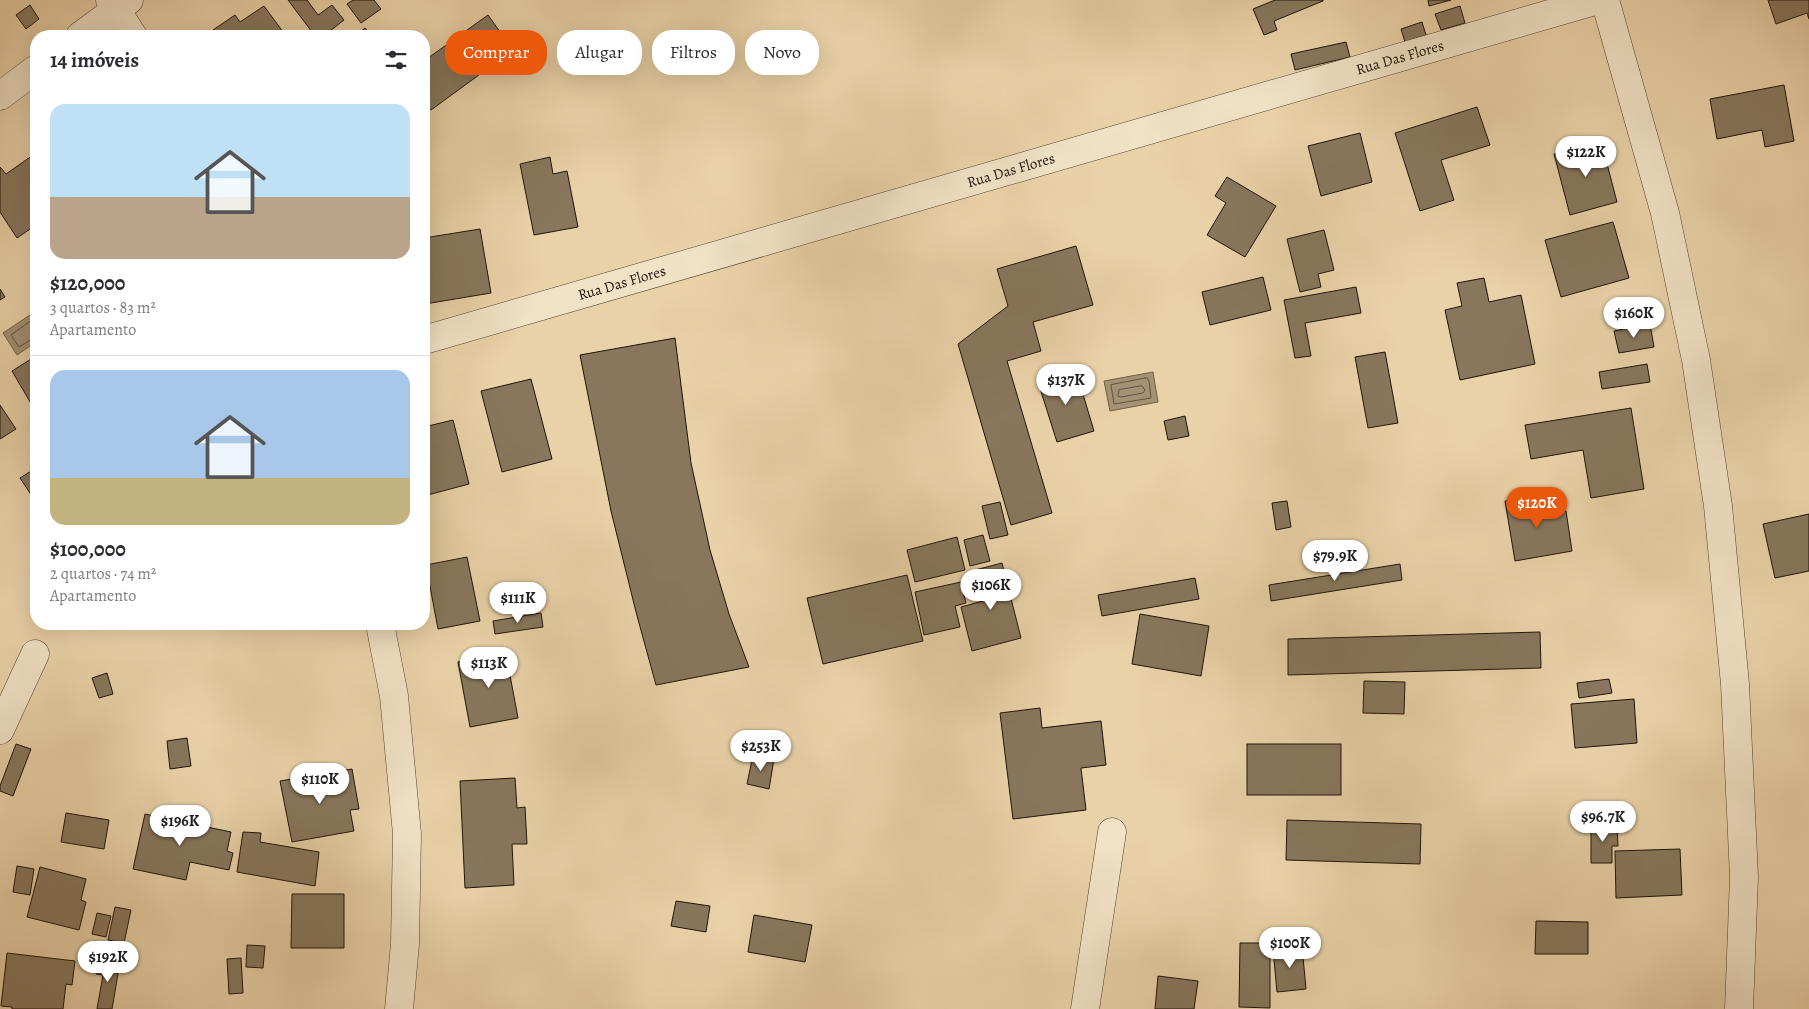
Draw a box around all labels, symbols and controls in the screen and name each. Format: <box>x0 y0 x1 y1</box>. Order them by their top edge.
chip: Comprar <box>445 30 547 75</box>
chip: Alugar <box>557 30 642 75</box>
chip: Filtros <box>652 30 735 75</box>
chip: Novo <box>745 30 819 75</box>
street label: Rua Das Flores <box>1354 35 1446 80</box>
text: 14 imóveis <box>50 46 139 74</box>
icon: filters <box>382 46 410 74</box>
pin: $122K <box>1551 136 1621 178</box>
icon: home <box>185 137 275 227</box>
text: $122K <box>1566 141 1606 163</box>
street label: Rua Das Flores <box>965 148 1057 192</box>
street label: Rua Das Flores <box>576 260 668 305</box>
text: $120,000 <box>50 269 125 297</box>
pin: $160K <box>1599 296 1669 339</box>
text: 3 quartos · 83 m² <box>50 297 156 319</box>
text: $160K <box>1614 302 1654 324</box>
text: Apartamento <box>50 319 136 341</box>
pin: $137K <box>1031 364 1101 406</box>
text: $137K <box>1047 369 1085 391</box>
icon: home <box>185 402 275 492</box>
pin: $120K <box>1502 486 1572 529</box>
text: $120K <box>1517 492 1557 514</box>
text: $100,000 <box>50 535 126 563</box>
pin: $79.9K <box>1294 540 1376 582</box>
text: $79.9K <box>1313 545 1357 567</box>
text: 2 quartos · 74 m² <box>50 563 156 585</box>
pin: $106K <box>956 568 1026 611</box>
text: $106K <box>971 574 1011 596</box>
pin: $111K <box>483 582 553 624</box>
text: Apartamento <box>50 585 136 607</box>
text: $111K <box>500 587 536 609</box>
pin: $113K <box>454 646 524 689</box>
text: $113K <box>471 652 507 674</box>
pin: $253K <box>726 730 796 772</box>
text: $253K <box>741 735 781 757</box>
pin: $110K <box>285 762 355 805</box>
text: $110K <box>301 768 339 790</box>
pin: $96.7K <box>1562 800 1644 843</box>
pin: $196K <box>145 804 215 847</box>
text: $96.7K <box>1581 806 1625 828</box>
text: $196K <box>161 810 199 832</box>
pin: $100K <box>1255 926 1325 969</box>
text: $100K <box>1270 932 1310 954</box>
pin: $192K <box>73 940 143 983</box>
text: $192K <box>89 946 127 968</box>

